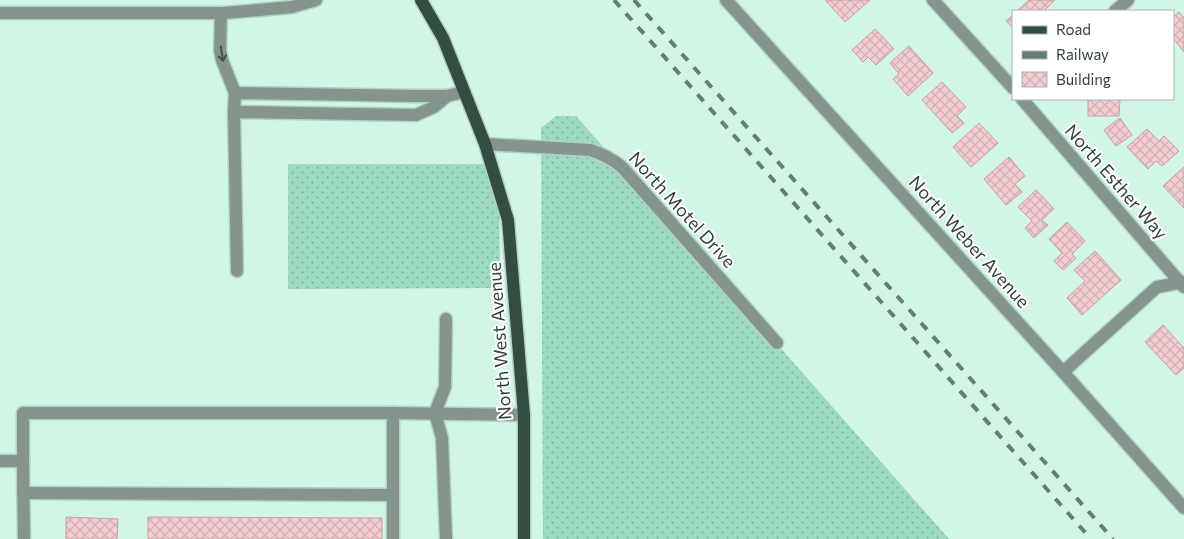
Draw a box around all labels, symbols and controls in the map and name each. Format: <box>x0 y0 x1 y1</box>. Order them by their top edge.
legend <box>1012 10 1174 100</box>
text: Road <box>1056 20 1091 38</box>
one-way arrow <box>217 45 227 61</box>
text: Railway <box>1056 45 1109 63</box>
text: Building <box>1056 70 1111 88</box>
street label: North Esther Way <box>1061 119 1173 243</box>
street label: North Motel Drive <box>625 147 741 272</box>
street label: North Weber Avenue <box>905 171 1035 312</box>
street label: North West Avenue <box>483 261 515 421</box>

